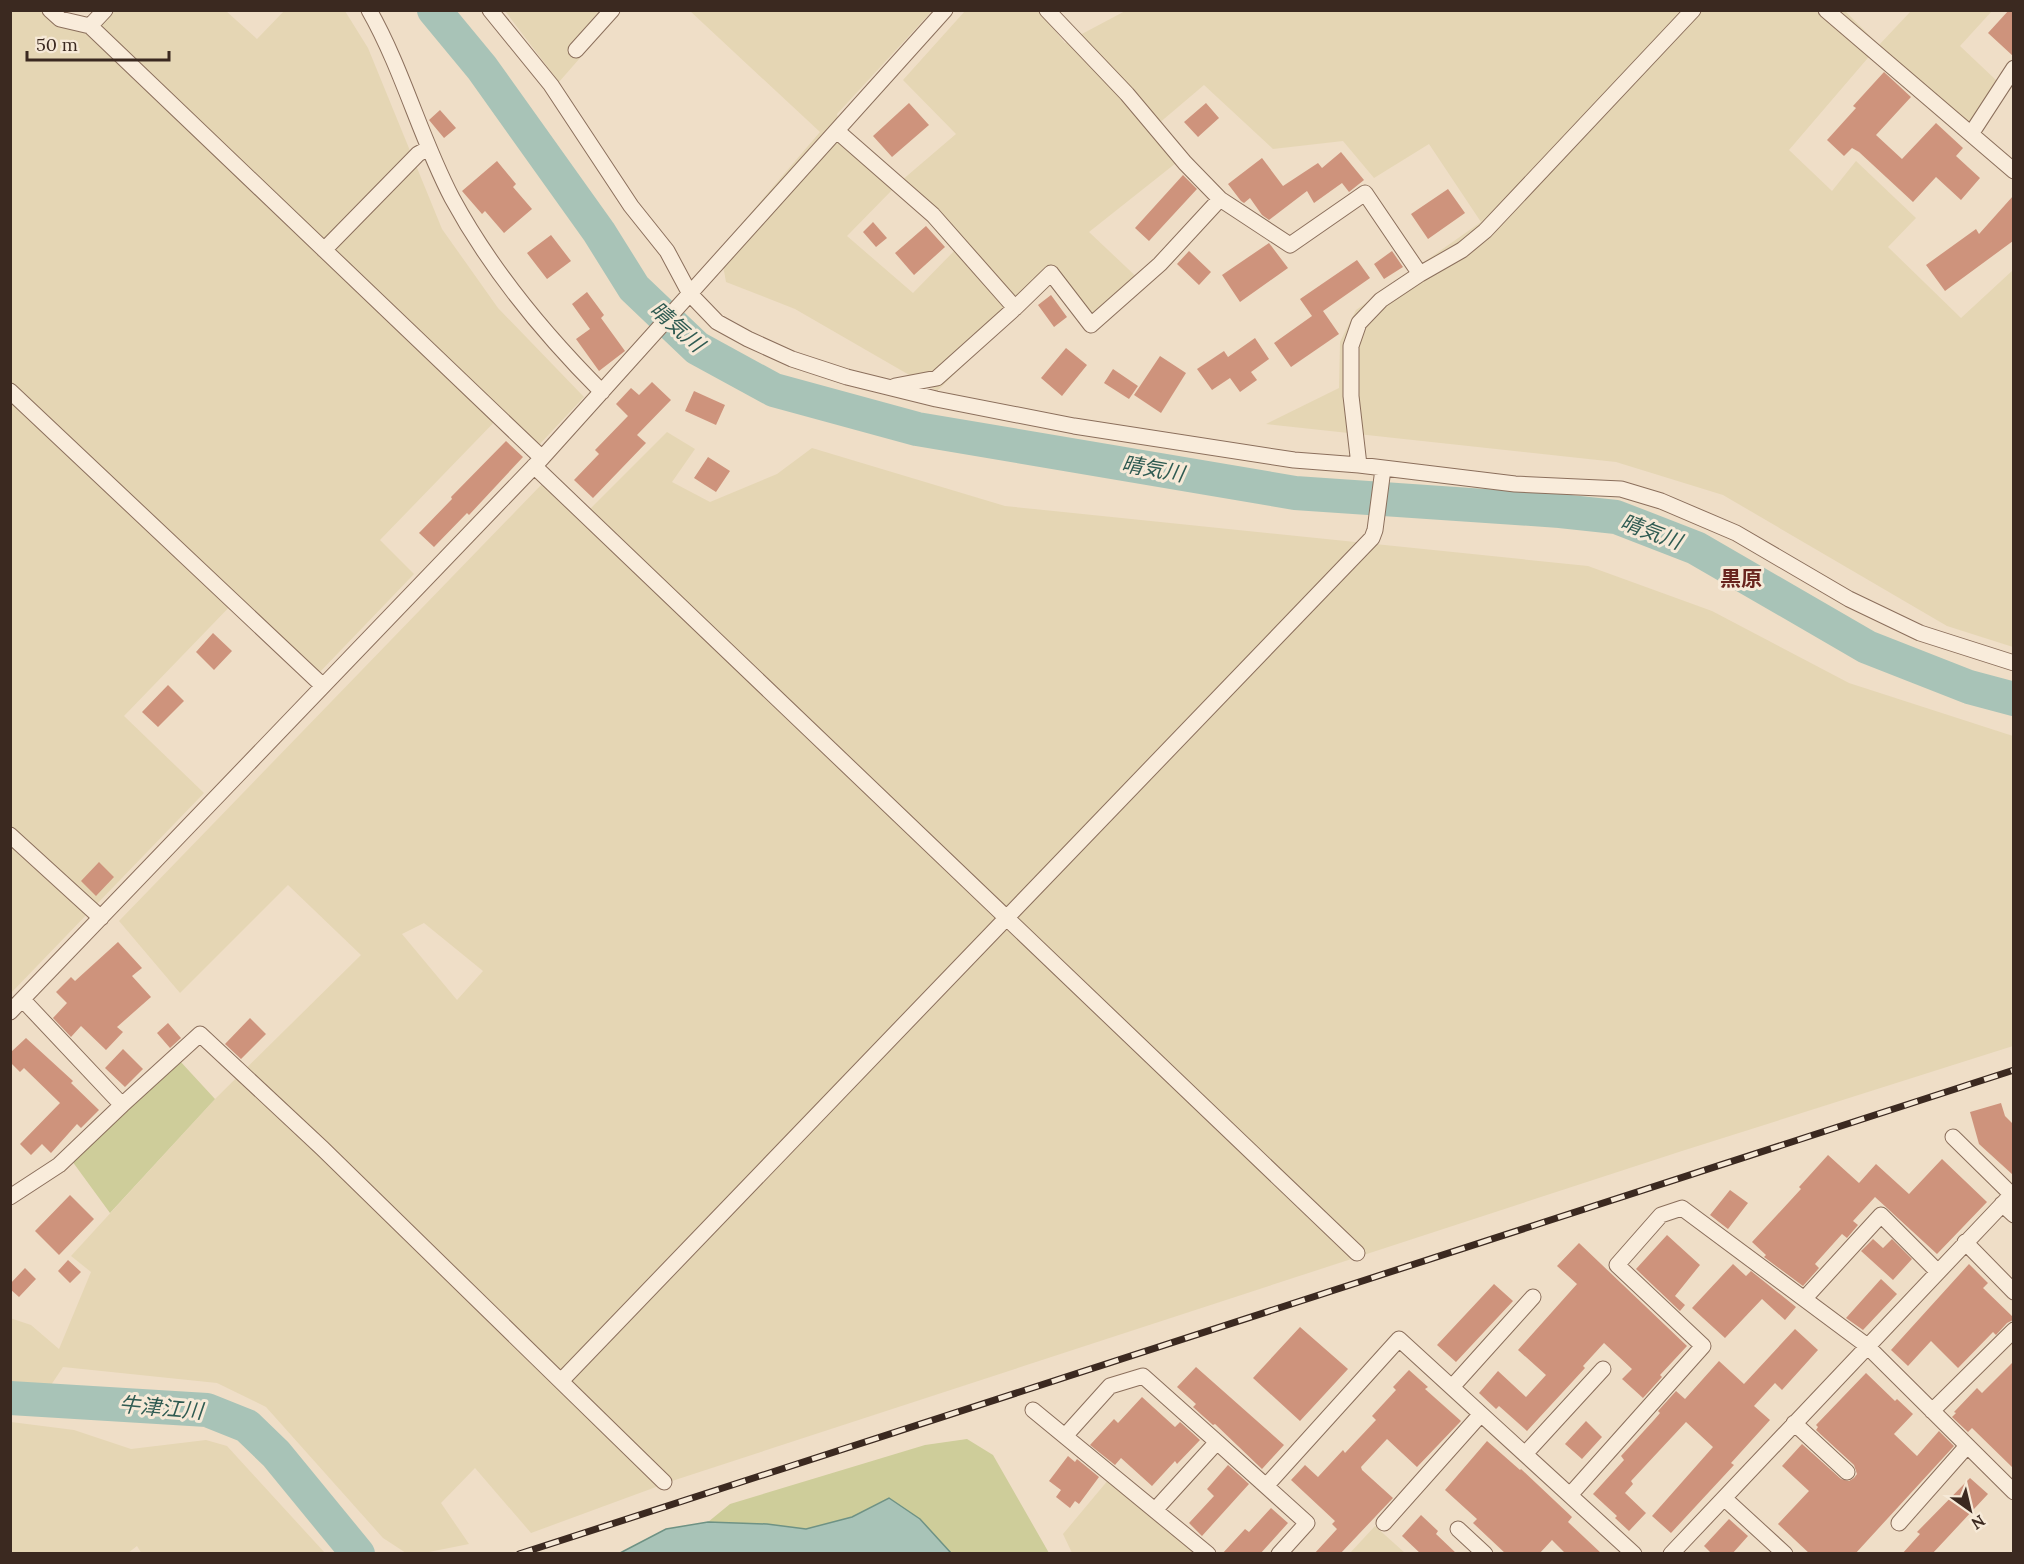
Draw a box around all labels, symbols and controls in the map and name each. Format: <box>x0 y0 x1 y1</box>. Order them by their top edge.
scale bar <box>27 24 170 62</box>
text: 50 m <box>36 33 78 56</box>
water label: 晴気川 <box>645 296 711 359</box>
water label: 晴気川 <box>1120 450 1188 488</box>
water label: 晴気川 <box>1617 508 1687 556</box>
district label: 黒原 <box>1720 565 1762 592</box>
water label: 牛津江川 <box>118 1390 206 1425</box>
north arrow <box>1940 1480 2000 1540</box>
text: N <box>1968 1511 1989 1534</box>

